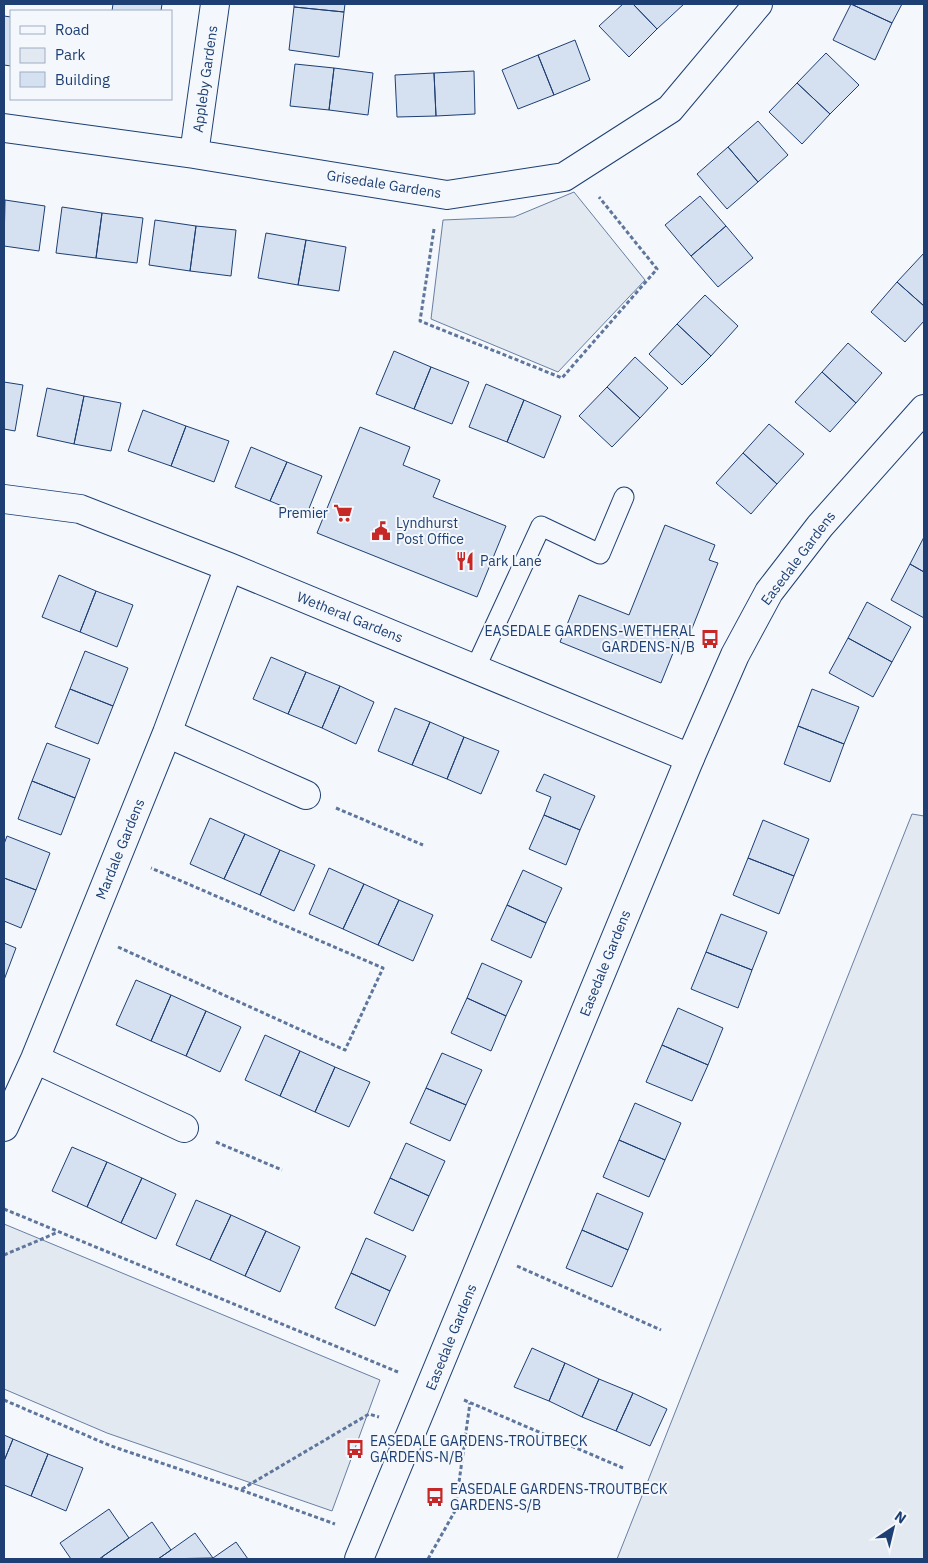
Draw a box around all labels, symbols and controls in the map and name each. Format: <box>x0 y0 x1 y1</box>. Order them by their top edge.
legend <box>10 10 172 100</box>
text: Road <box>55 20 90 39</box>
street label: Appleby Gardens <box>189 24 221 134</box>
text: Park <box>55 45 85 64</box>
text: Building <box>55 70 110 89</box>
street label: Grisedale Gardens <box>325 166 443 202</box>
supermarket icon: Premier <box>332 502 354 524</box>
place label: Premier <box>278 504 328 522</box>
street label: Easedale Gardens <box>757 507 839 609</box>
place label: Lyndhurst Post Office <box>396 514 464 548</box>
public building icon: Lyndhurst Post Office <box>370 520 392 542</box>
restaurant icon: Park Lane <box>454 550 476 572</box>
place label: Park Lane <box>480 552 542 570</box>
street label: Wetheral Gardens <box>294 587 406 647</box>
place label: EASEDALE GARDENS-WETHERAL GARDENS-N/B <box>484 622 695 656</box>
bus stop icon: EASEDALE GARDENS-WETHERAL GARDENS-N/B <box>699 628 721 650</box>
street label: Mardale Gardens <box>92 796 148 902</box>
street label: Easedale Gardens <box>575 907 635 1019</box>
street label: Easedale Gardens <box>421 1281 481 1393</box>
place label: EASEDALE GARDENS-TROUTBECK GARDENS-N/B <box>370 1432 588 1466</box>
bus stop icon: EASEDALE GARDENS-TROUTBECK GARDENS-N/B <box>344 1438 366 1460</box>
place label: EASEDALE GARDENS-TROUTBECK GARDENS-S/B <box>450 1480 668 1514</box>
bus stop icon: EASEDALE GARDENS-TROUTBECK GARDENS-S/B <box>424 1486 446 1508</box>
north arrow <box>868 1503 918 1553</box>
text: N <box>891 1507 910 1528</box>

